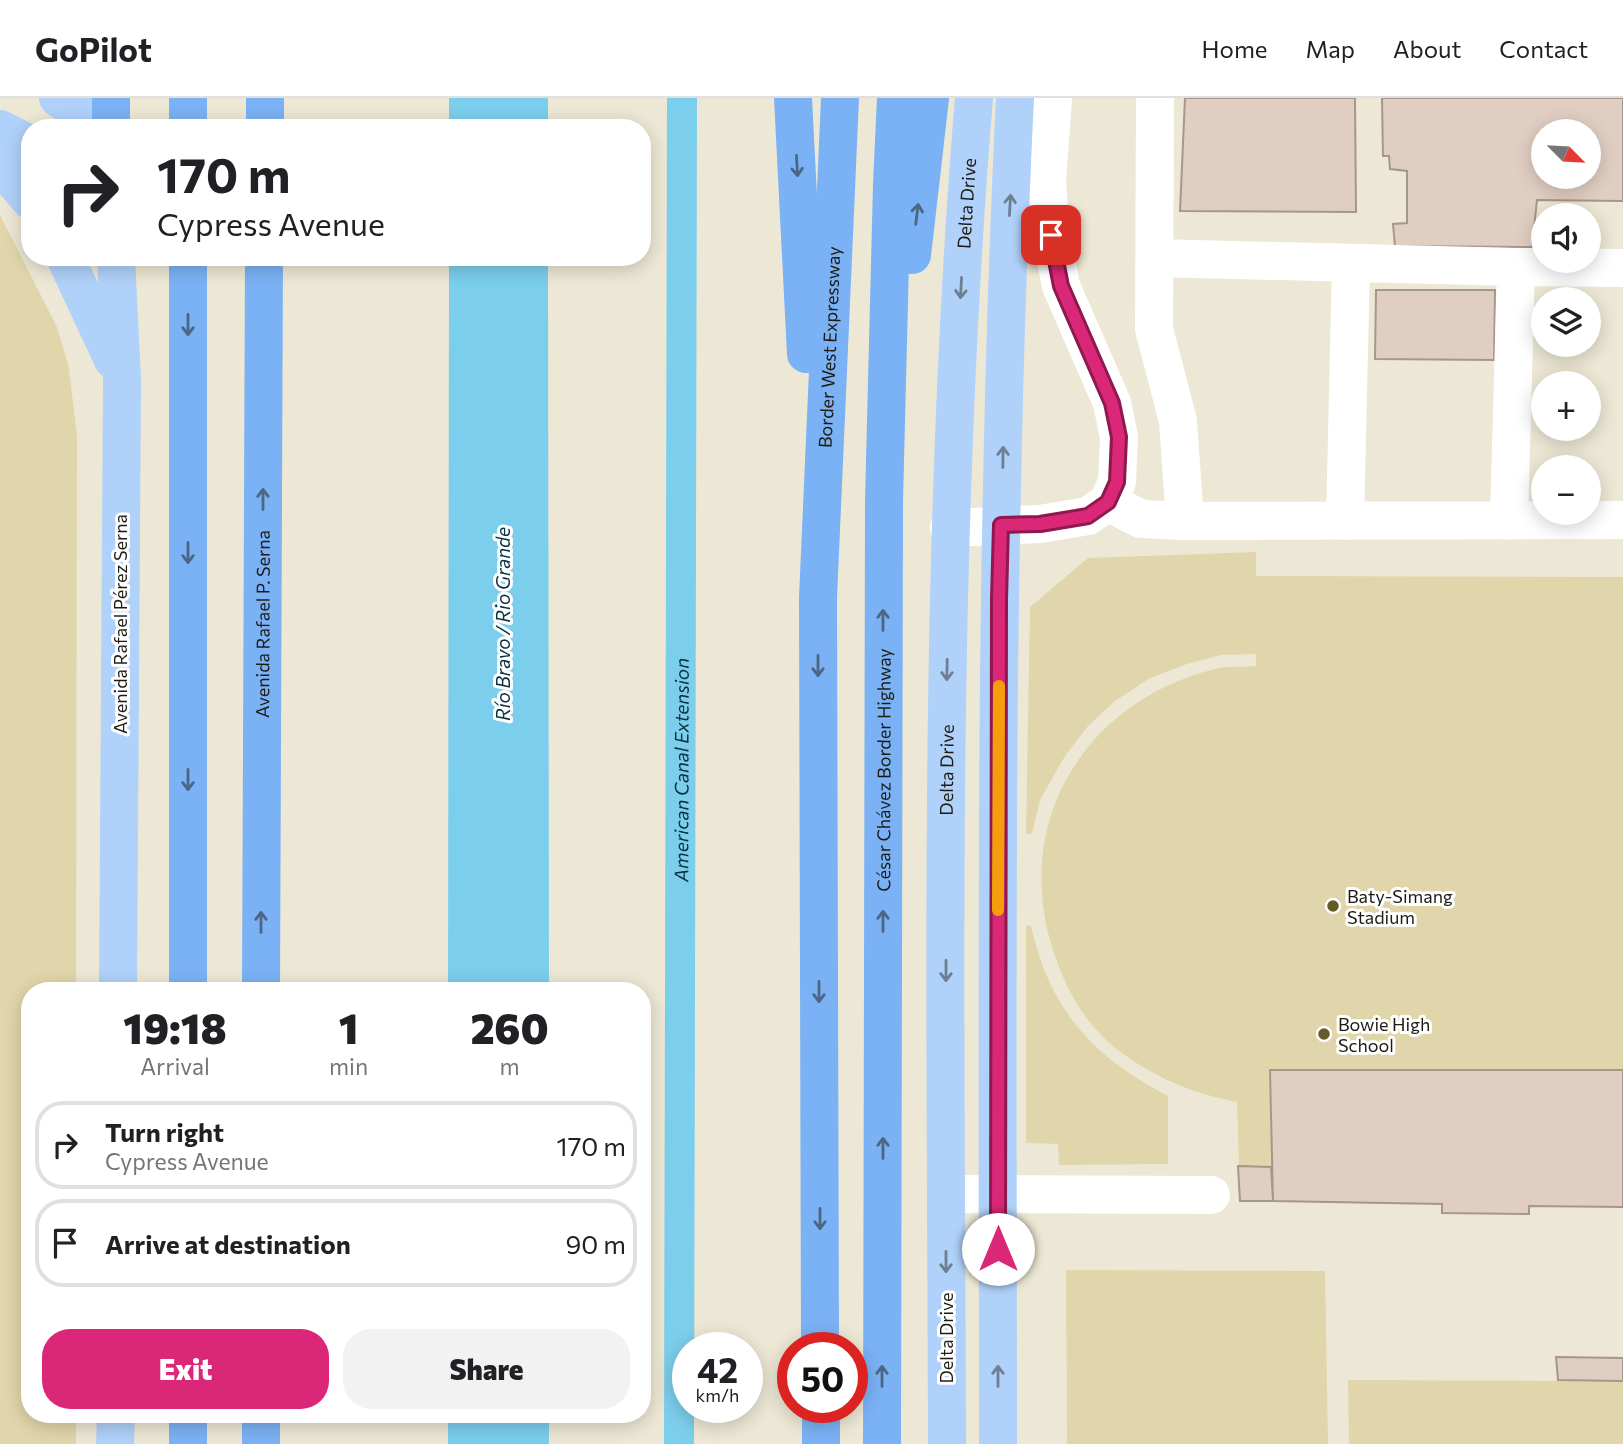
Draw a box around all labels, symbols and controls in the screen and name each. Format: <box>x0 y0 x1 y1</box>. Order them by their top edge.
text: GoPilot <box>35 28 152 69</box>
text: Home <box>1202 34 1268 63</box>
text: Map <box>1306 34 1355 63</box>
text: About <box>1393 34 1461 63</box>
text: Contact <box>1499 34 1588 63</box>
north arrow <box>1531 119 1601 189</box>
map controls <box>1531 119 1601 525</box>
text: 170 m <box>157 143 290 203</box>
icon: right <box>42 147 133 238</box>
one-way arrow <box>790 154 803 177</box>
street label: Delta Drive <box>952 157 980 250</box>
one-way arrow <box>1003 194 1016 217</box>
text: Cypress Avenue <box>157 203 385 243</box>
one-way arrow <box>911 203 924 226</box>
button: sound <box>1531 203 1601 273</box>
pin <box>1021 205 1081 265</box>
icon: arrive <box>1032 216 1070 254</box>
street label: Border West Expressway <box>814 246 844 448</box>
one-way arrow <box>954 277 967 299</box>
button: layers <box>1531 287 1601 357</box>
one-way arrow <box>181 314 195 337</box>
button: + <box>1531 371 1601 441</box>
one-way arrow <box>996 446 1010 469</box>
button: − <box>1531 455 1601 525</box>
one-way arrow <box>256 488 270 511</box>
street label: Avenida Rafael Pérez Serna <box>109 514 131 734</box>
water label: Río Bravo / Rio Grande <box>491 527 514 721</box>
street label: Avenida Rafael P. Serna <box>251 530 274 718</box>
one-way arrow <box>181 541 195 564</box>
one-way arrow <box>876 609 890 632</box>
street label: César Chávez Border Highway <box>872 648 895 892</box>
one-way arrow <box>811 654 825 677</box>
water label: American Canal Extension <box>669 658 692 883</box>
one-way arrow <box>940 658 954 681</box>
street label: Delta Drive <box>935 724 958 816</box>
one-way arrow <box>181 769 195 792</box>
place label: Baty-Simang Stadium <box>1347 885 1453 928</box>
marker: Baty-Simang Stadium <box>1325 898 1341 914</box>
one-way arrow <box>876 910 890 933</box>
one-way arrow <box>255 911 268 934</box>
one-way arrow <box>939 959 953 982</box>
one-way arrow <box>812 980 826 1003</box>
text: 19:18 <box>123 1001 227 1053</box>
text: 1 <box>339 1001 358 1053</box>
text: 260 <box>470 1001 549 1053</box>
place label: Bowie High School <box>1338 1013 1430 1056</box>
marker: Bowie High School <box>1316 1026 1332 1042</box>
text: Arrival <box>140 1052 210 1080</box>
text: min <box>329 1052 368 1080</box>
text: m <box>500 1052 520 1080</box>
text: Turn right <box>105 1116 224 1147</box>
icon: right <box>46 1126 84 1164</box>
text: 170 m <box>557 1130 626 1161</box>
one-way arrow <box>876 1137 890 1160</box>
text: Cypress Avenue <box>105 1147 269 1175</box>
one-way arrow <box>813 1207 827 1230</box>
position arrow <box>961 1212 1035 1286</box>
icon: arrive <box>46 1224 84 1262</box>
text: Arrive at destination <box>105 1228 351 1259</box>
text: 90 m <box>566 1228 626 1259</box>
one-way arrow <box>939 1251 953 1274</box>
street label: Delta Drive <box>935 1292 957 1384</box>
button: Exit <box>42 1329 329 1409</box>
button: Share <box>343 1329 630 1409</box>
speed limit sign: 50 <box>777 1332 868 1423</box>
text: 42 <box>697 1347 738 1390</box>
one-way arrow <box>875 1365 889 1388</box>
one-way arrow <box>991 1365 1005 1388</box>
text: km/h <box>696 1384 739 1406</box>

